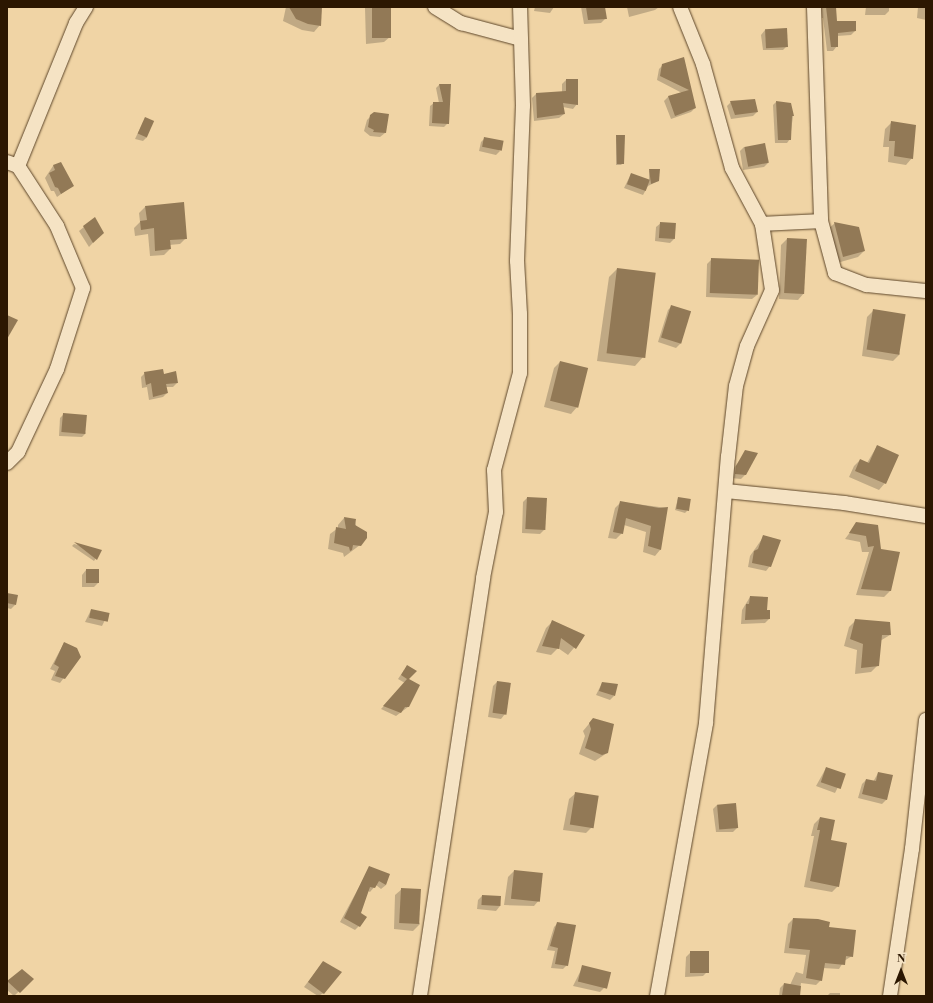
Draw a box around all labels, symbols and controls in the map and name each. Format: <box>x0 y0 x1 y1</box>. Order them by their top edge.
north arrow <box>881 951 921 991</box>
text: N <box>897 952 905 966</box>

